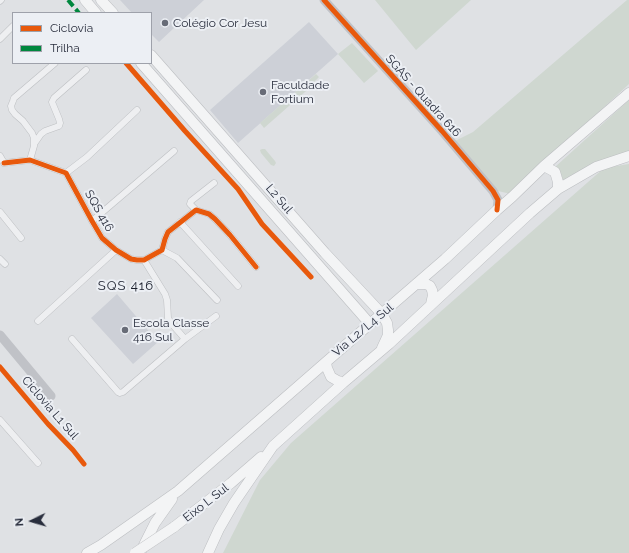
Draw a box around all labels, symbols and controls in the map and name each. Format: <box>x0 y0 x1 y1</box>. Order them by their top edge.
legend <box>12 12 152 64</box>
place label: Colégio Cor Jesu <box>173 16 267 30</box>
marker: Colégio Cor Jesu <box>160 18 170 28</box>
text: Ciclovia <box>50 21 93 35</box>
text: Trilha <box>50 41 80 55</box>
street label: SGAS - Quadra 616 <box>382 52 464 140</box>
place label: Faculdade Fortium <box>271 78 329 106</box>
marker: Faculdade Fortium <box>258 87 268 97</box>
street label: L2 Sul <box>262 181 296 217</box>
street label: SQS 416 <box>81 188 117 234</box>
district label: SQS 416 <box>98 278 154 294</box>
street label: Via L2/L4 Sul <box>330 300 396 360</box>
place label: Escola Classe 416 Sul <box>133 316 209 344</box>
marker: Escola Classe 416 Sul <box>120 325 130 335</box>
street label: Ciclovia L1 Sul <box>19 373 81 443</box>
street label: Eixo L Sul <box>180 481 232 525</box>
north arrow <box>12 501 52 541</box>
text: N <box>13 517 26 527</box>

